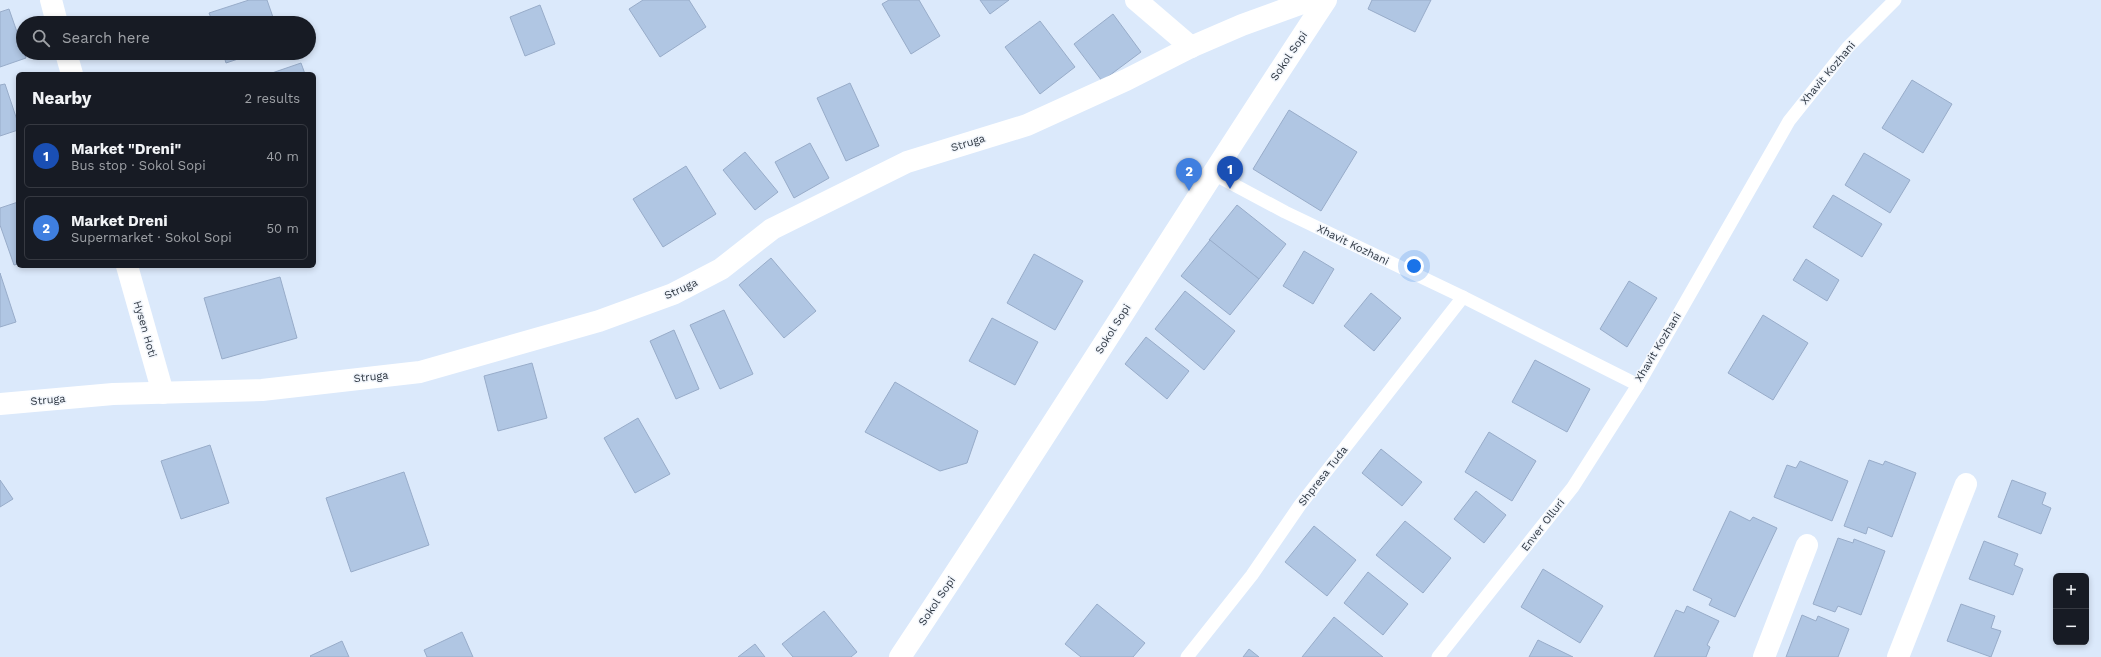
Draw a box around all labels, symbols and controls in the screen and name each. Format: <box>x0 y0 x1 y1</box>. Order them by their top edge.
search box <box>16 16 316 60</box>
icon: search <box>30 27 52 49</box>
text: Search here <box>62 29 150 47</box>
street label: Sokol Sopi <box>1268 29 1310 83</box>
street label: Xhavit Kozhani <box>1798 39 1858 107</box>
text: Nearby <box>32 88 91 108</box>
text: 2 results <box>245 91 300 106</box>
street label: Struga <box>949 132 987 154</box>
text: Market "Dreni" <box>71 140 181 158</box>
text: 1 <box>43 149 49 164</box>
text: 40 m <box>266 149 299 164</box>
pin: 1 <box>1217 156 1243 189</box>
text: Bus stop · Sokol Sopi <box>71 158 206 173</box>
pin: 2 <box>1176 158 1202 191</box>
text: Market Dreni <box>71 212 168 230</box>
text: 2 <box>42 221 50 236</box>
text: 50 m <box>267 221 299 236</box>
street label: Xhavit Kozhani <box>1315 222 1391 268</box>
text: Supermarket · Sokol Sopi <box>71 230 232 245</box>
your location <box>1404 256 1424 276</box>
street label: Struga <box>662 276 700 302</box>
street label: Hysen Hoti <box>131 299 159 359</box>
street label: Sokol Sopi <box>1093 302 1134 356</box>
street label: Xhavit Kozhani <box>1632 310 1684 384</box>
street label: Struga <box>353 369 389 385</box>
street label: Struga <box>30 392 66 408</box>
street label: Shpresa Tuda <box>1296 443 1350 509</box>
street label: Enver Olluri <box>1519 496 1568 554</box>
map controls <box>2053 573 2089 645</box>
button: + <box>2053 573 2089 609</box>
street label: Sokol Sopi <box>916 574 958 628</box>
button: − <box>2053 609 2089 645</box>

